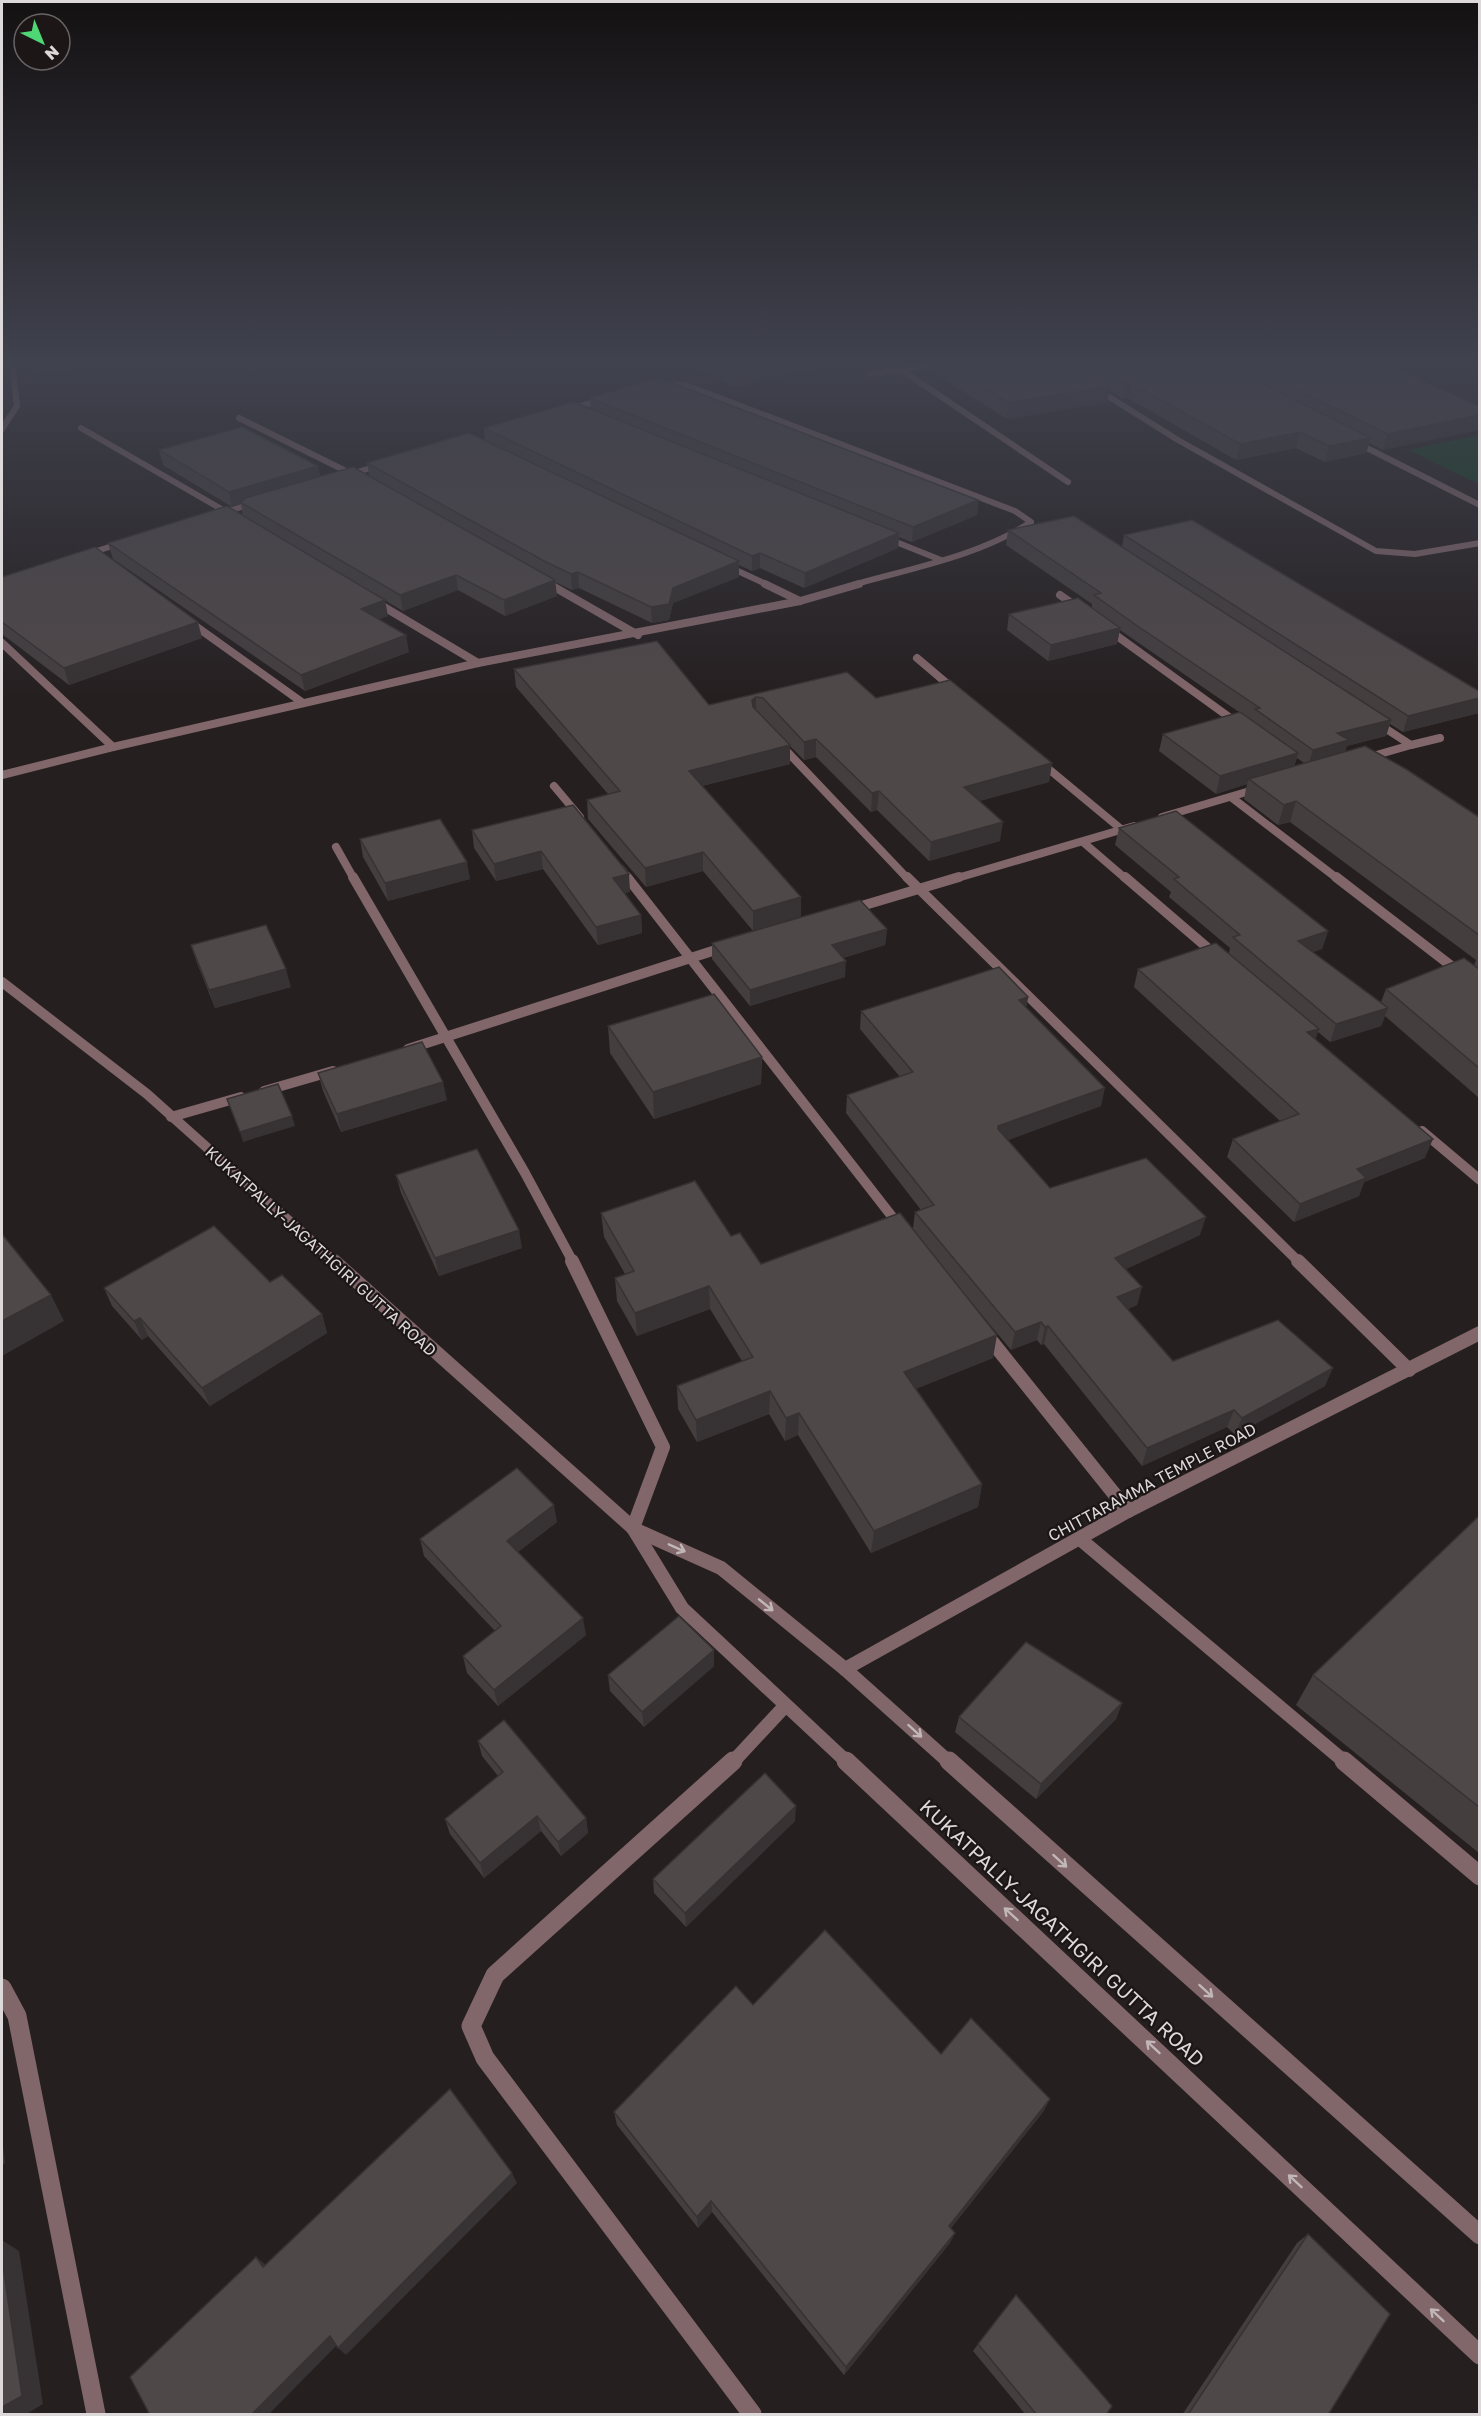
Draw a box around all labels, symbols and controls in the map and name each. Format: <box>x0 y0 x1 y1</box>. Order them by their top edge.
north arrow <box>12 12 72 72</box>
text: N <box>41 42 64 64</box>
street label: KUKATPALLY-JAGATHGIRI GUTTA ROAD <box>201 1142 441 1360</box>
street label: CHITTARAMMA TEMPLE ROAD <box>1044 1418 1260 1546</box>
one-way arrow <box>667 1543 685 1554</box>
one-way arrow <box>758 1598 773 1612</box>
one-way arrow <box>907 1724 922 1738</box>
street label: KUKATPALLY-JAGATHGIRI GUTTA ROAD <box>916 1794 1210 2071</box>
one-way arrow <box>1052 1854 1067 1868</box>
one-way arrow <box>1003 1907 1018 1921</box>
one-way arrow <box>1198 1984 1213 1998</box>
one-way arrow <box>1146 2040 1161 2054</box>
one-way arrow <box>1288 2174 1303 2188</box>
one-way arrow <box>1430 2308 1445 2322</box>

